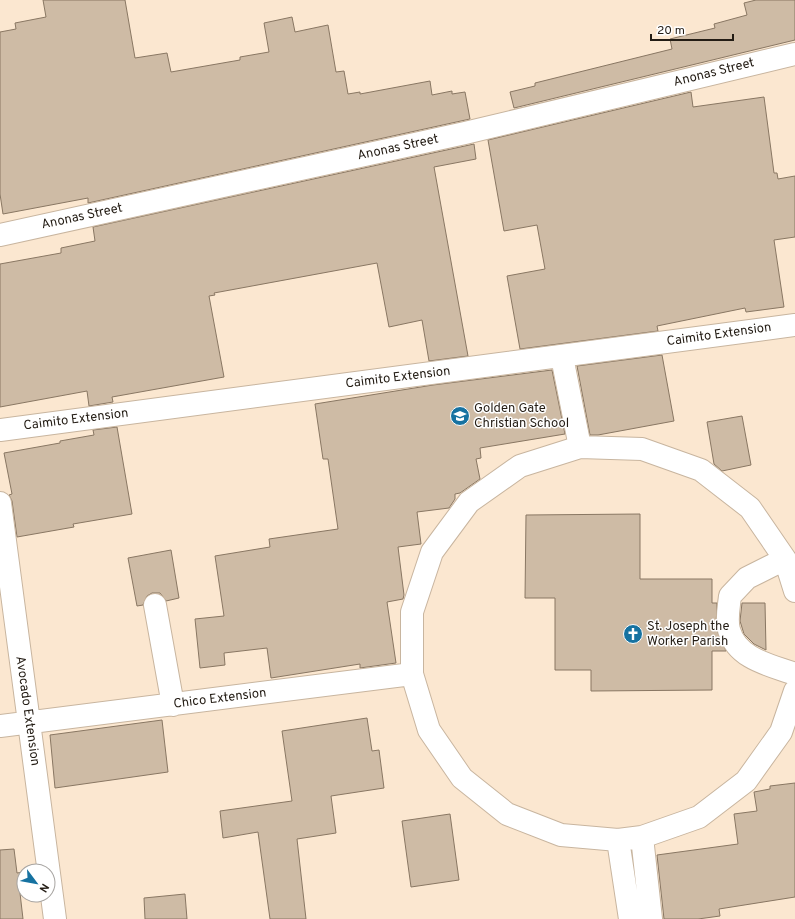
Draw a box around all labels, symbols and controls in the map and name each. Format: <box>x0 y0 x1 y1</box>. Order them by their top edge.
scale bar <box>651 16 733 42</box>
text: 20 m <box>657 23 685 39</box>
street label: Anonas Street <box>672 55 756 91</box>
street label: Anonas Street <box>356 132 440 164</box>
street label: Anonas Street <box>40 201 124 233</box>
street label: Caimito Extension <box>666 320 772 350</box>
street label: Caimito Extension <box>345 364 451 392</box>
place label: Golden Gate Christian School <box>474 401 569 432</box>
school or university icon: Golden Gate Christian School <box>449 405 471 427</box>
street label: Caimito Extension <box>23 406 129 434</box>
place label: St. Joseph the Worker Parish <box>647 619 730 650</box>
church icon: St. Joseph the Worker Parish <box>622 623 644 645</box>
street label: Avocado Extension <box>11 655 43 767</box>
street label: Chico Extension <box>173 685 267 713</box>
north arrow <box>16 863 56 903</box>
text: N <box>36 881 52 895</box>

